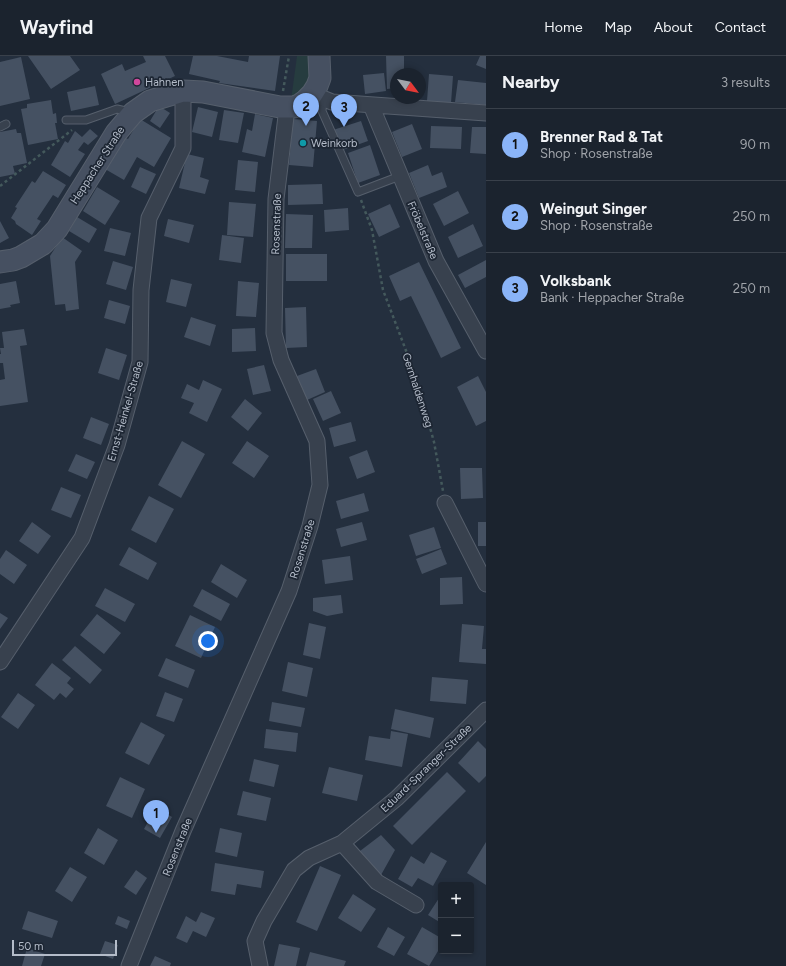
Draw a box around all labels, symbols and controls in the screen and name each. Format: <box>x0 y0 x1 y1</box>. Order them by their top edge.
text: Wayfind <box>20 16 93 39</box>
text: Home <box>544 19 583 36</box>
text: Map <box>605 19 632 36</box>
text: About <box>654 19 693 36</box>
text: Contact <box>715 19 766 36</box>
north arrow <box>390 68 426 104</box>
text: Nearby <box>502 72 560 92</box>
text: 3 results <box>721 75 770 90</box>
place label: Hahnen <box>145 76 183 89</box>
marker: Hahnen <box>132 77 142 87</box>
pin: 2 <box>293 93 319 126</box>
pin: 3 <box>331 94 357 127</box>
street label: Heppacher Straße <box>67 124 127 206</box>
text: Brenner Rad & Tat <box>540 128 663 146</box>
place label: Weinkorb <box>311 137 358 150</box>
text: 1 <box>512 137 518 152</box>
text: 90 m <box>740 137 770 152</box>
marker: Weinkorb <box>298 138 308 148</box>
text: Shop · Rosenstraße <box>540 146 653 161</box>
street label: Rosenstraße <box>269 193 284 255</box>
street label: Fröbelstraße <box>405 199 441 261</box>
text: Weingut Singer <box>540 200 647 218</box>
text: 2 <box>511 209 519 224</box>
text: 250 m <box>733 209 770 224</box>
text: Shop · Rosenstraße <box>540 218 653 233</box>
text: Volksbank <box>540 272 611 290</box>
text: 3 <box>511 281 519 296</box>
text: 250 m <box>733 281 770 296</box>
text: Bank · Heppacher Straße <box>540 290 684 305</box>
street label: Gernhaldenweg <box>399 351 436 429</box>
street label: Ernst-Heinkel-Straße <box>105 359 146 463</box>
street label: Rosenstraße <box>287 518 318 580</box>
your location <box>198 631 218 651</box>
street label: Eduard-Spranger-Straße <box>378 722 475 815</box>
pin: 1 <box>143 800 169 833</box>
street label: Rosenstraße <box>160 816 195 878</box>
map controls <box>438 882 474 954</box>
button: + <box>438 882 474 918</box>
button: − <box>438 918 474 954</box>
scale bar <box>12 938 117 957</box>
text: 50 m <box>18 940 43 953</box>

